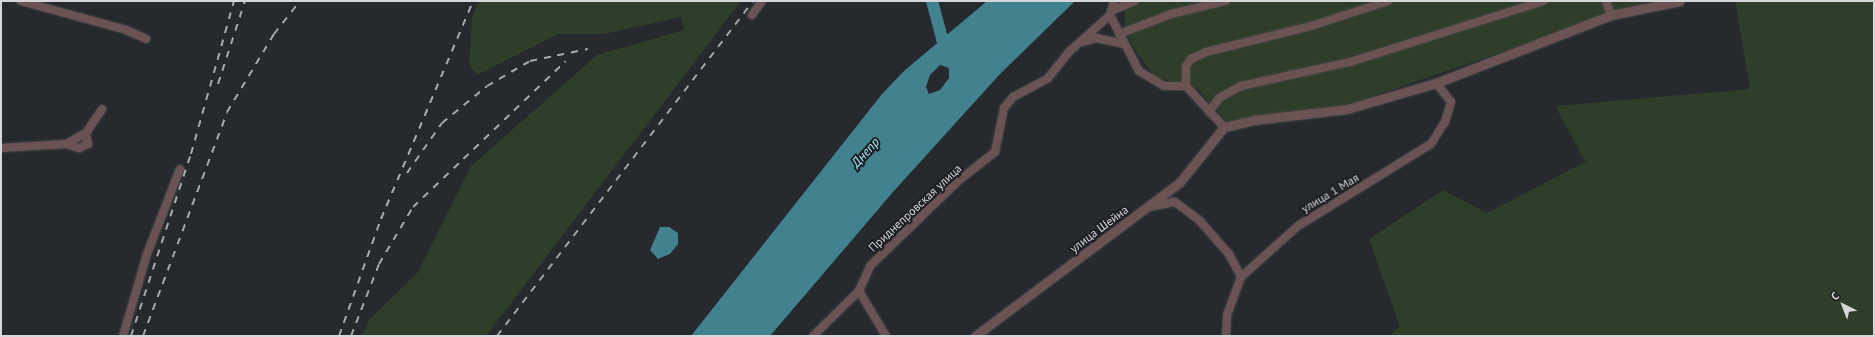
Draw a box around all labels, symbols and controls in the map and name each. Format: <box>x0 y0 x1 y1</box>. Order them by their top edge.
water label: Днепр <box>849 135 883 171</box>
street label: Приднепровская улица <box>866 161 964 255</box>
street label: улица 1 Мая <box>1299 170 1361 216</box>
street label: улица Шейна <box>1067 202 1131 256</box>
north arrow <box>1823 285 1863 325</box>
text: С <box>1828 289 1842 303</box>

